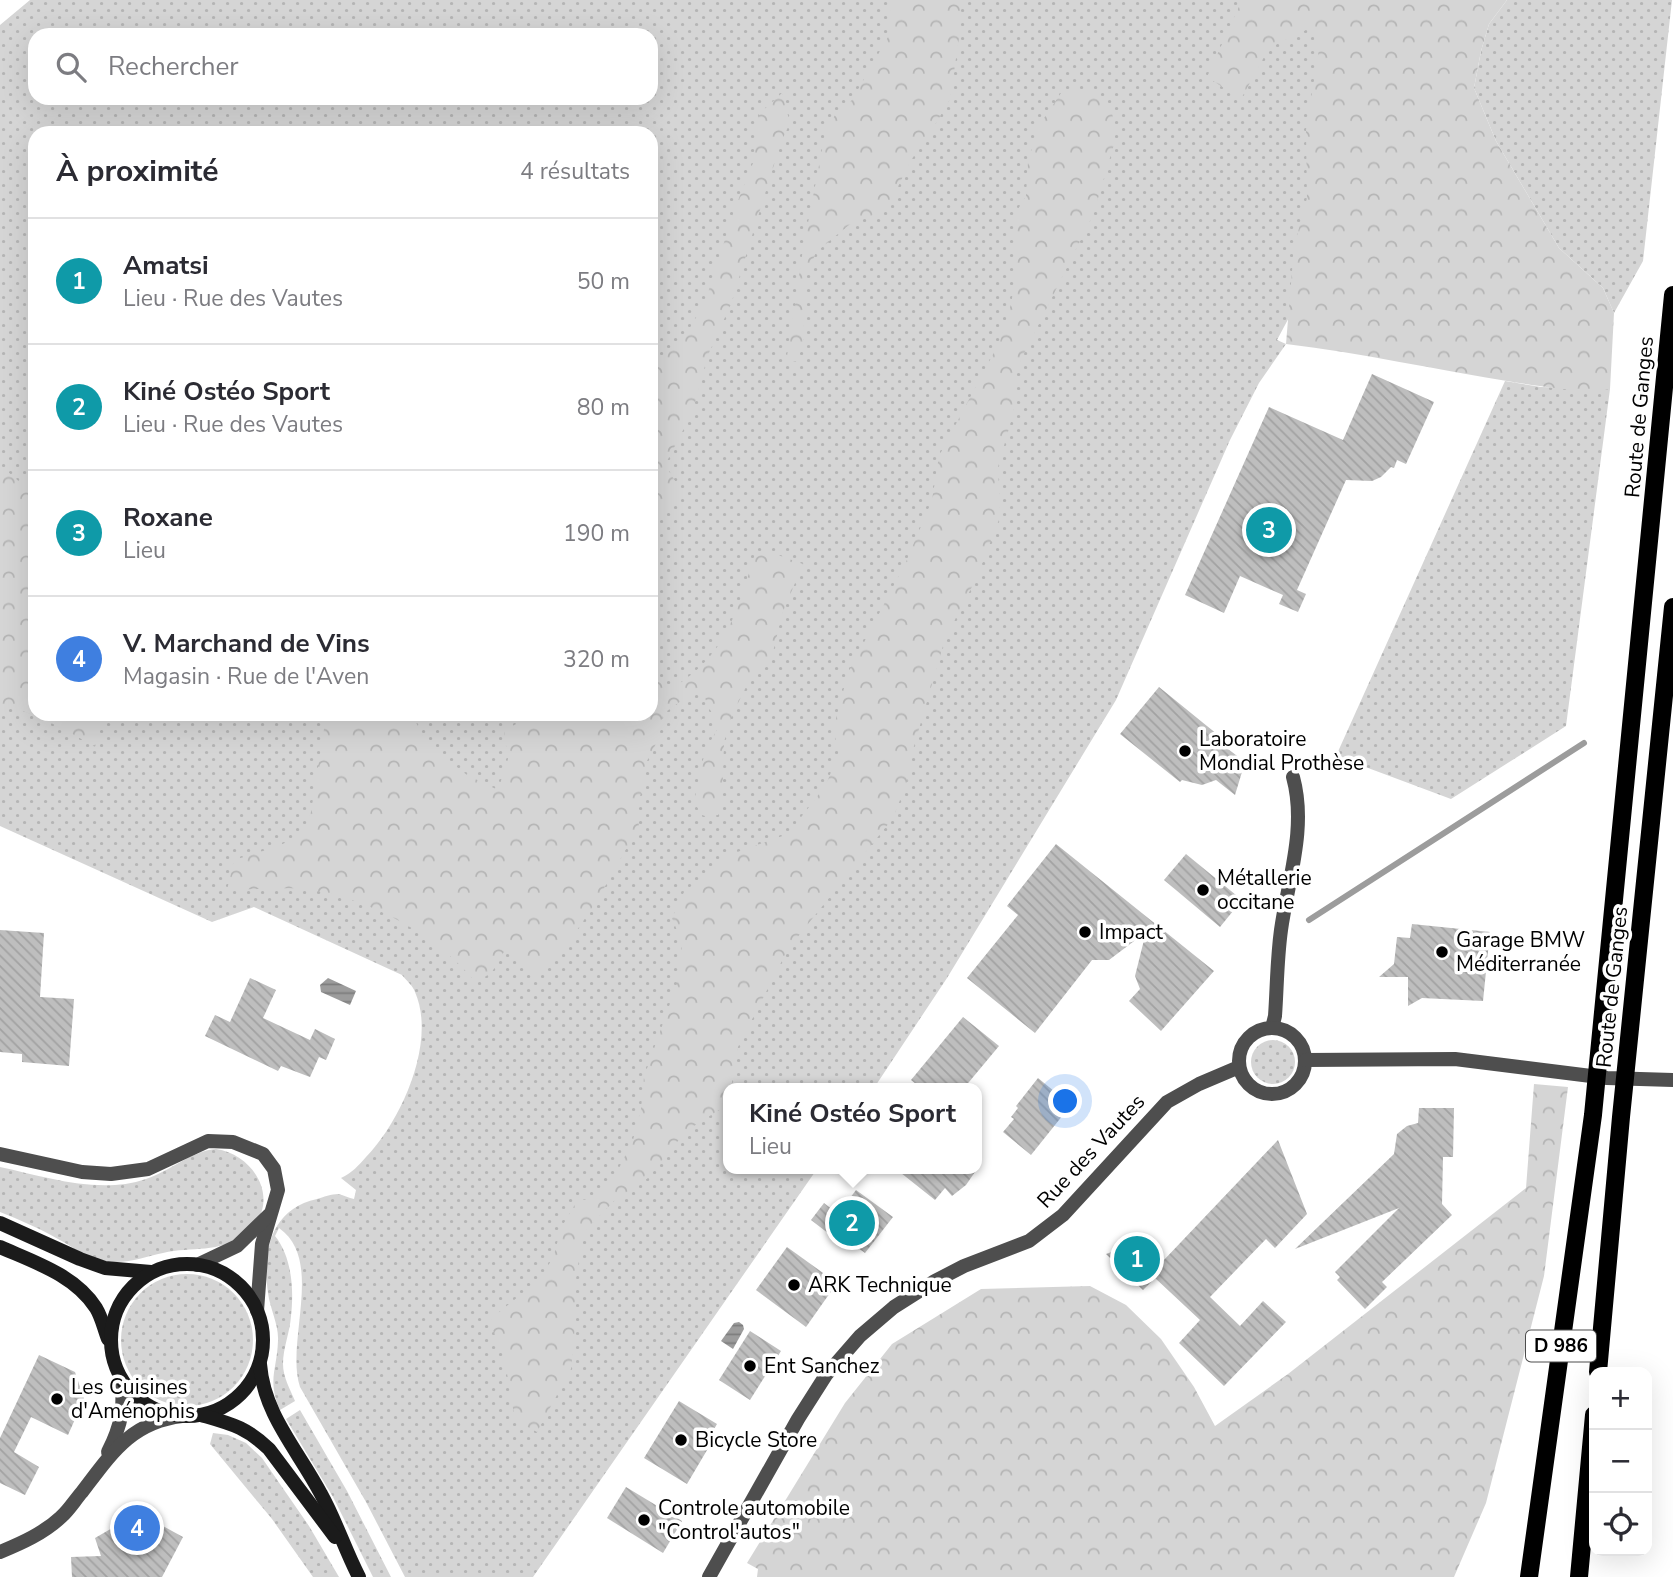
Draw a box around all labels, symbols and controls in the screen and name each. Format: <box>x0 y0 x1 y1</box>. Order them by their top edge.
search box <box>28 28 658 105</box>
icon: search <box>52 48 90 86</box>
text: Rechercher <box>108 49 239 84</box>
text: À proximité <box>56 151 218 192</box>
text: 4 résultats <box>520 156 630 187</box>
text: Amatsi <box>123 248 209 283</box>
text: 1 <box>72 266 86 297</box>
text: 50 m <box>577 266 630 297</box>
text: Lieu · Rue des Vautes <box>123 283 343 314</box>
street label: Route de Ganges <box>1618 335 1660 499</box>
text: Kiné Ostéo Sport <box>123 374 330 409</box>
text: 2 <box>72 392 86 423</box>
text: 80 m <box>577 392 630 423</box>
text: Lieu · Rue des Vautes <box>123 409 343 440</box>
text: Roxane <box>123 500 213 535</box>
pin: 3 <box>1246 504 1292 556</box>
text: 3 <box>72 518 86 549</box>
text: 190 m <box>563 518 630 549</box>
text: Lieu <box>123 535 166 566</box>
text: V. Marchand de Vins <box>123 626 370 661</box>
text: 4 <box>72 644 86 675</box>
text: 320 m <box>563 644 630 675</box>
text: Magasin · Rue de l'Aven <box>123 661 369 692</box>
place label: Laboratoire Mondial Prothèse <box>1199 725 1364 777</box>
marker: Laboratoire Mondial Prothèse <box>1177 743 1193 759</box>
place label: Métallerie occitane <box>1217 864 1312 916</box>
marker: Métallerie occitane <box>1195 882 1211 898</box>
street label: Route de Ganges <box>1590 905 1634 1069</box>
place label: Impact <box>1099 918 1163 946</box>
marker: Impact <box>1077 924 1093 940</box>
place label: Garage BMW Méditerranée <box>1456 926 1585 978</box>
marker: Garage BMW Méditerranée <box>1434 944 1450 960</box>
popup <box>723 1083 982 1174</box>
your location <box>1048 1084 1082 1118</box>
street label: Rue des Vautes <box>1031 1088 1151 1214</box>
text: Kiné Ostéo Sport <box>749 1096 956 1131</box>
text: Lieu <box>749 1131 792 1162</box>
pin: 2 <box>829 1197 875 1249</box>
pin: 1 <box>1114 1233 1160 1285</box>
place label: ARK Technique <box>808 1271 952 1299</box>
marker: ARK Technique <box>786 1277 802 1293</box>
road number: D 986 <box>1526 1330 1596 1362</box>
place label: Ent Sanchez <box>764 1352 880 1380</box>
marker: Ent Sanchez <box>742 1358 758 1374</box>
map controls <box>1589 1367 1652 1556</box>
button: + <box>1589 1367 1652 1430</box>
place label: Les Cuisines d'Aménophis <box>71 1373 195 1425</box>
marker: Les Cuisines d'Aménophis <box>49 1391 65 1407</box>
place label: Bicycle Store <box>695 1426 817 1454</box>
button: − <box>1589 1430 1652 1493</box>
marker: Bicycle Store <box>673 1432 689 1448</box>
button: locate <box>1589 1493 1652 1556</box>
place label: Controle automobile "Control'autos" <box>658 1494 850 1546</box>
pin: 4 <box>114 1502 160 1554</box>
marker: Controle automobile "Control'autos" <box>636 1512 652 1528</box>

